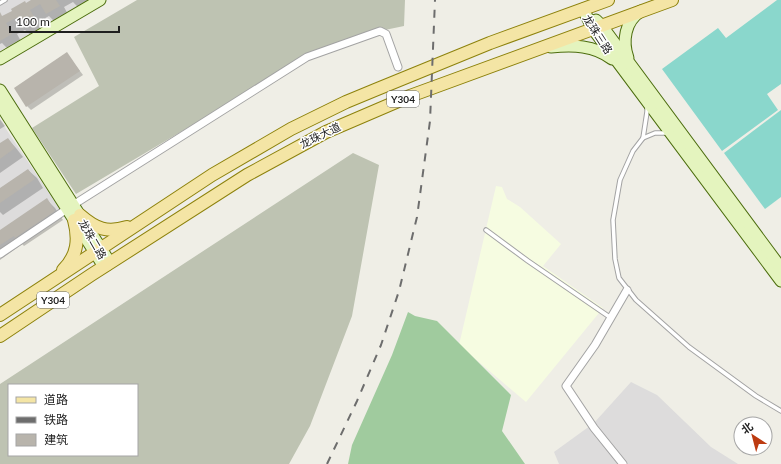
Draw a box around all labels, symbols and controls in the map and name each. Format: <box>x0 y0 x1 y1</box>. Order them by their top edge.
scale bar <box>10 8 119 34</box>
street label: 龙珠三路 <box>581 12 615 56</box>
text: 100 m <box>16 14 50 29</box>
road number: Y304 <box>387 91 419 107</box>
street label: 龙珠大道 <box>297 120 343 150</box>
street label: 龙珠二路 <box>76 217 110 261</box>
road number: Y304 <box>37 292 69 308</box>
legend <box>8 384 138 456</box>
text: 道路 <box>44 392 68 407</box>
text: 铁路 <box>44 412 68 427</box>
north arrow <box>733 416 773 456</box>
text: 北 <box>739 419 755 436</box>
text: 建筑 <box>44 432 68 447</box>

